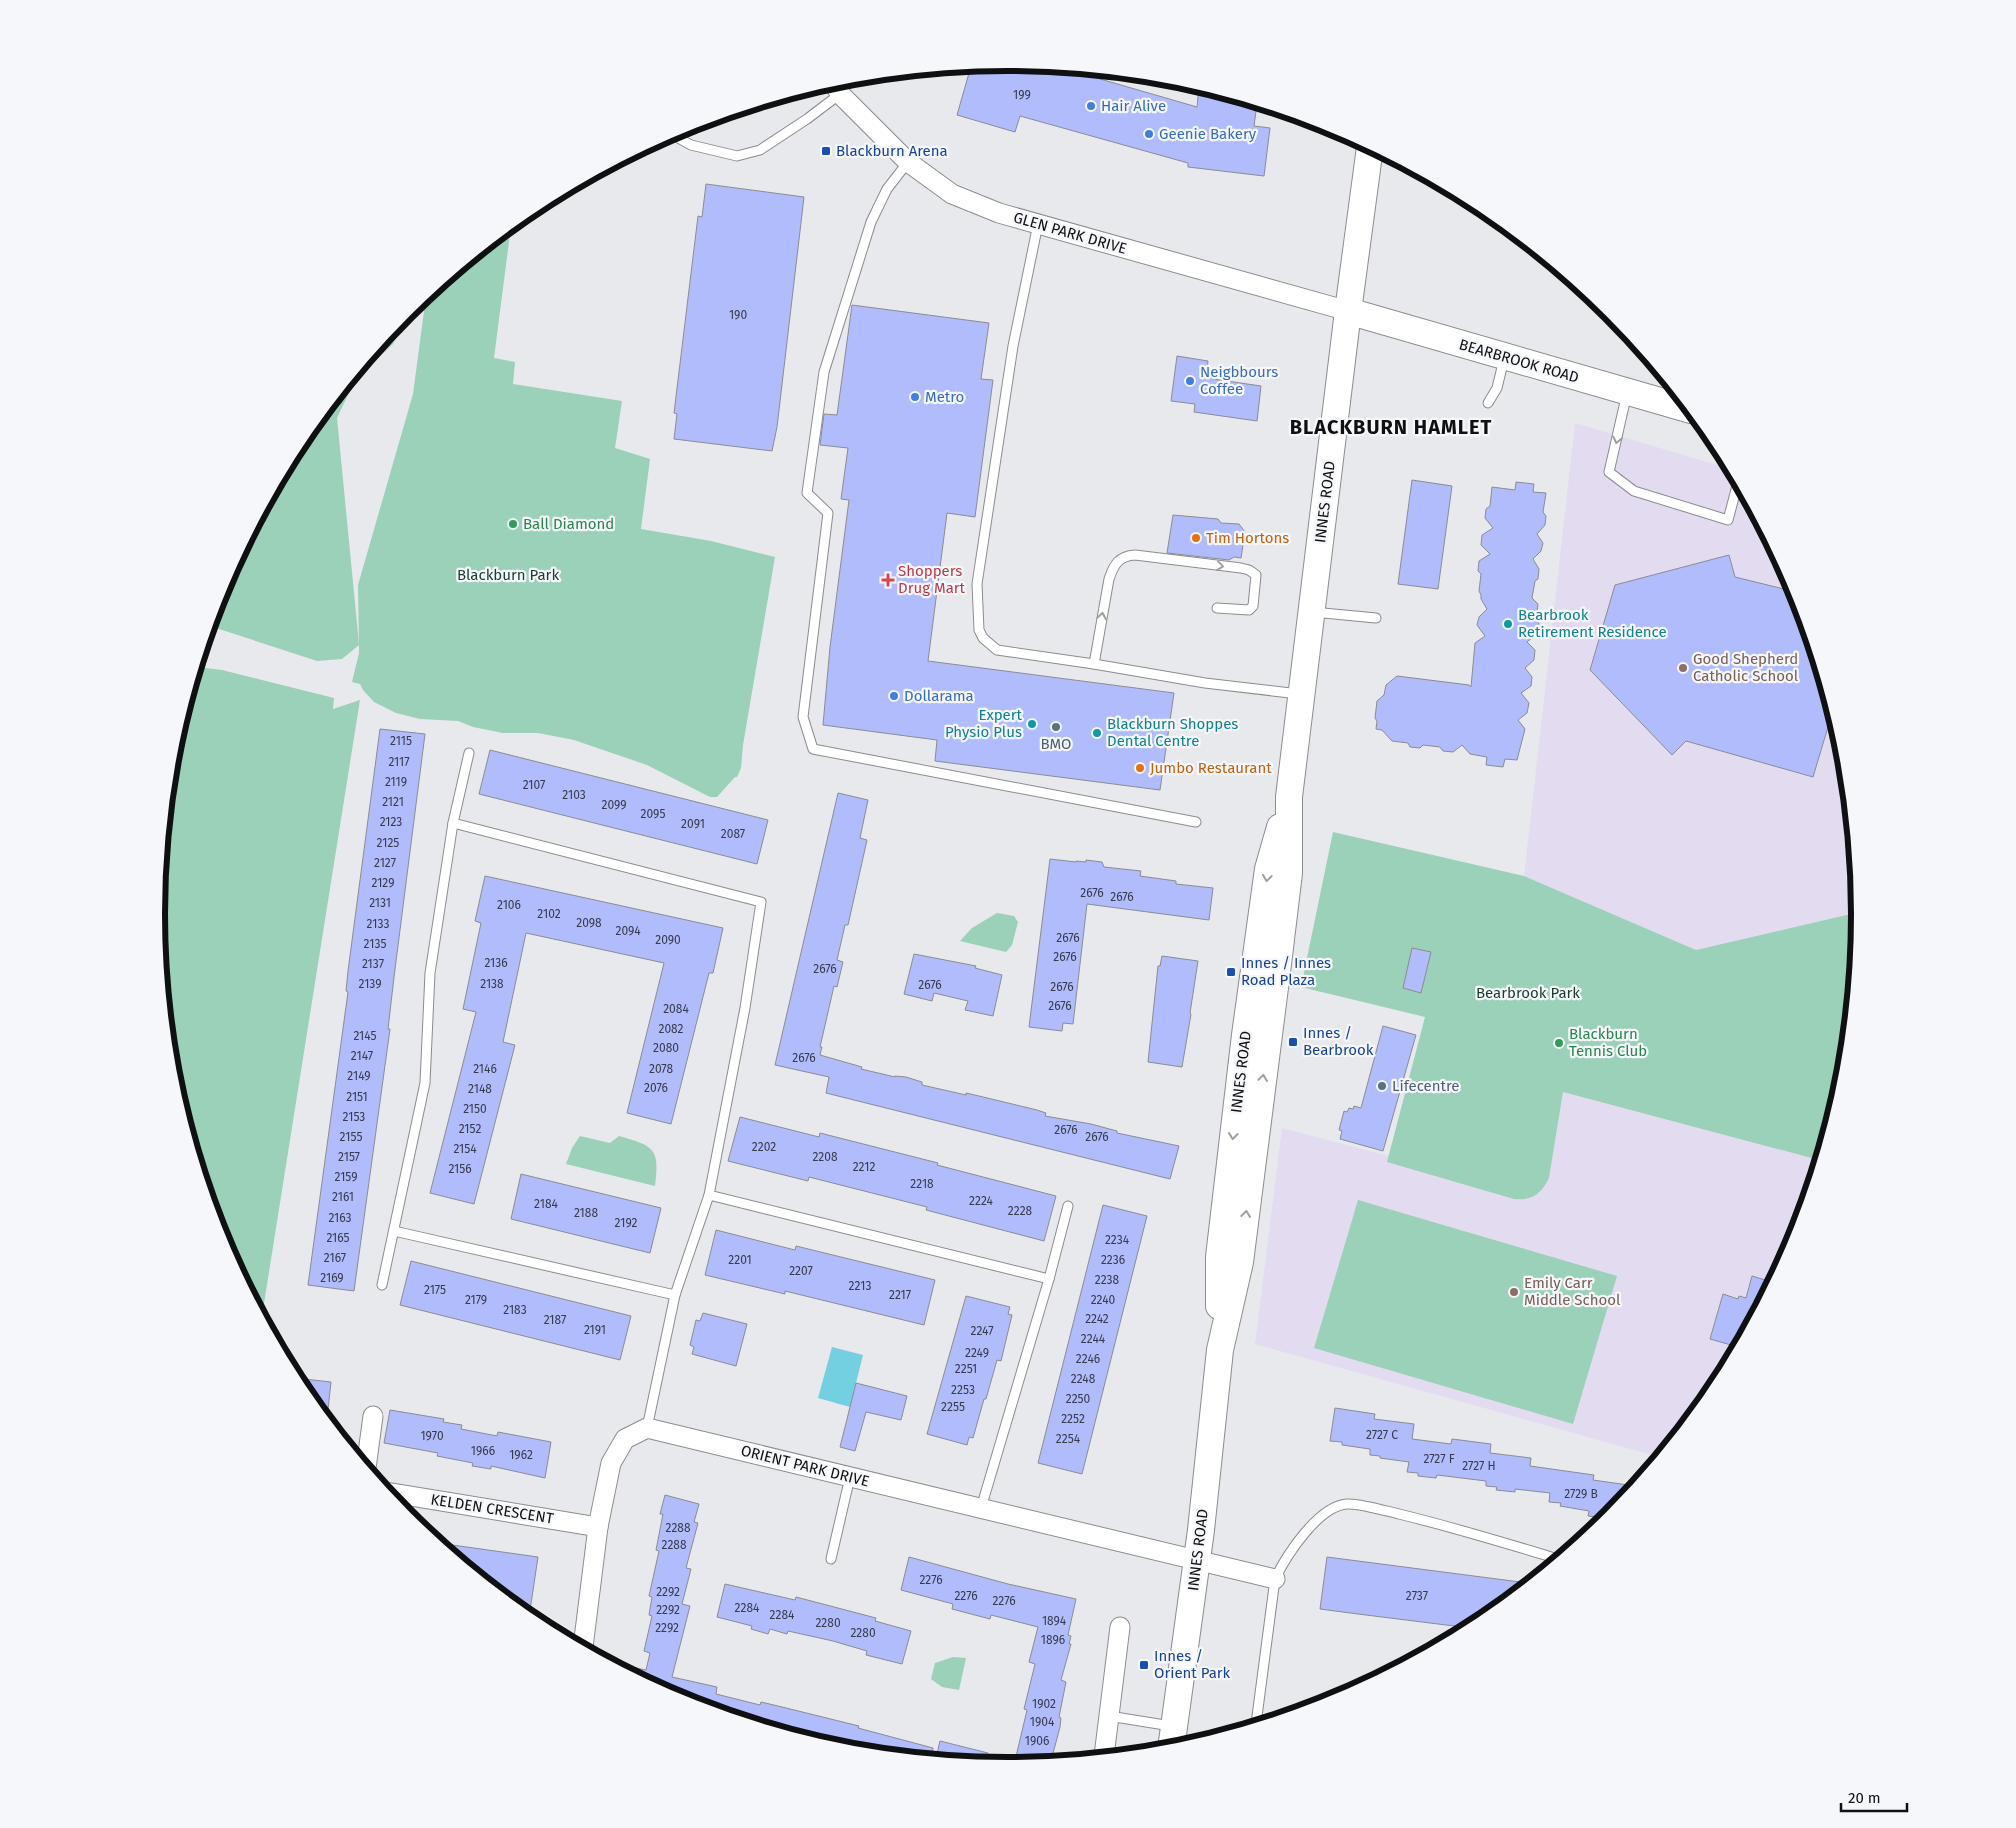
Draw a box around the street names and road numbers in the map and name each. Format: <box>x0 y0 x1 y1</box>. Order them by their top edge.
street label: GLEN PARK DRIVE <box>1011 208 1129 258</box>
street label: BEARBROOK ROAD <box>1457 335 1581 387</box>
street label: INNES ROAD <box>1311 460 1339 544</box>
street label: INNES ROAD <box>1227 1030 1255 1114</box>
street label: ORIENT PARK DRIVE <box>739 1441 871 1491</box>
street label: KELDEN CRESCENT <box>429 1490 555 1528</box>
street label: INNES ROAD <box>1184 1508 1212 1592</box>

